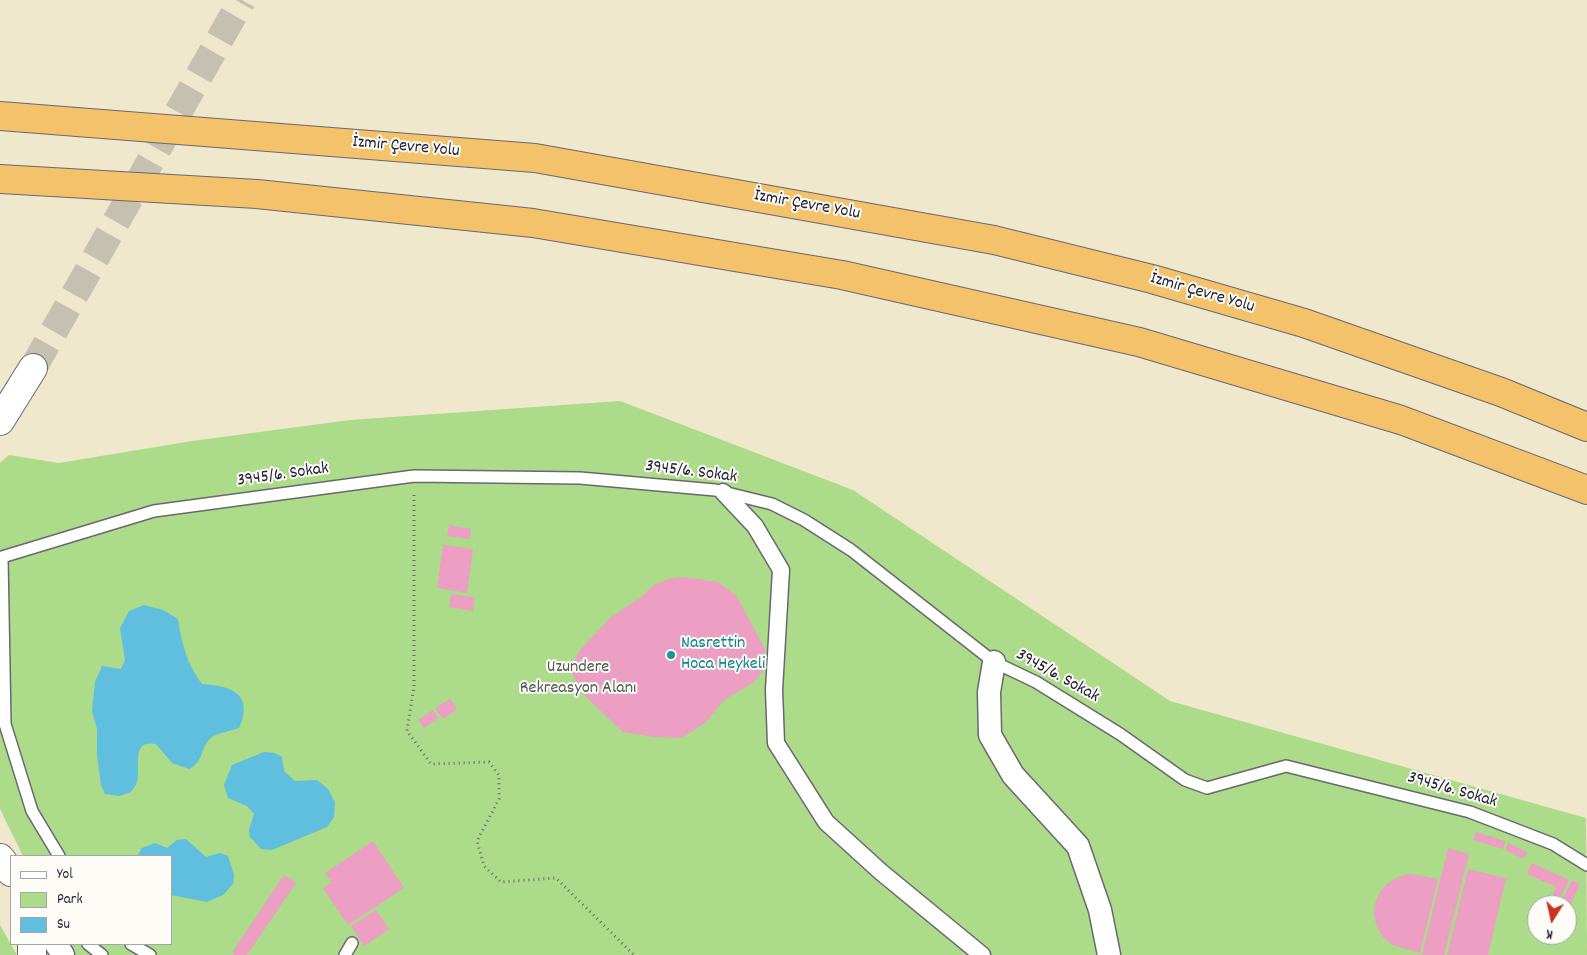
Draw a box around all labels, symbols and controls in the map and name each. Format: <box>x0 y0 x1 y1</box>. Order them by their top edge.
street label: İzmir Çevre Yolu <box>352 133 460 163</box>
street label: İzmir Çevre Yolu <box>752 186 862 226</box>
street label: İzmir Çevre Yolu <box>1147 269 1257 319</box>
street label: 3945/6. Sokak <box>644 457 738 489</box>
street label: 3945/6. Sokak <box>236 459 330 493</box>
place label: Nasrettin Hoca Heykeli <box>681 634 765 676</box>
street label: 3945/6. Sokak <box>1011 645 1103 709</box>
marker: Nasrettin Hoca Heykeli <box>665 649 677 661</box>
park label: Uzundere Rekreasyon Alanı <box>520 658 636 701</box>
street label: 3945/6. Sokak <box>1405 768 1499 814</box>
legend <box>10 855 172 945</box>
text: Yol <box>57 864 73 886</box>
text: Park <box>57 889 83 911</box>
north arrow <box>1527 895 1577 945</box>
text: Su <box>57 914 70 936</box>
text: K <box>1545 923 1554 944</box>

